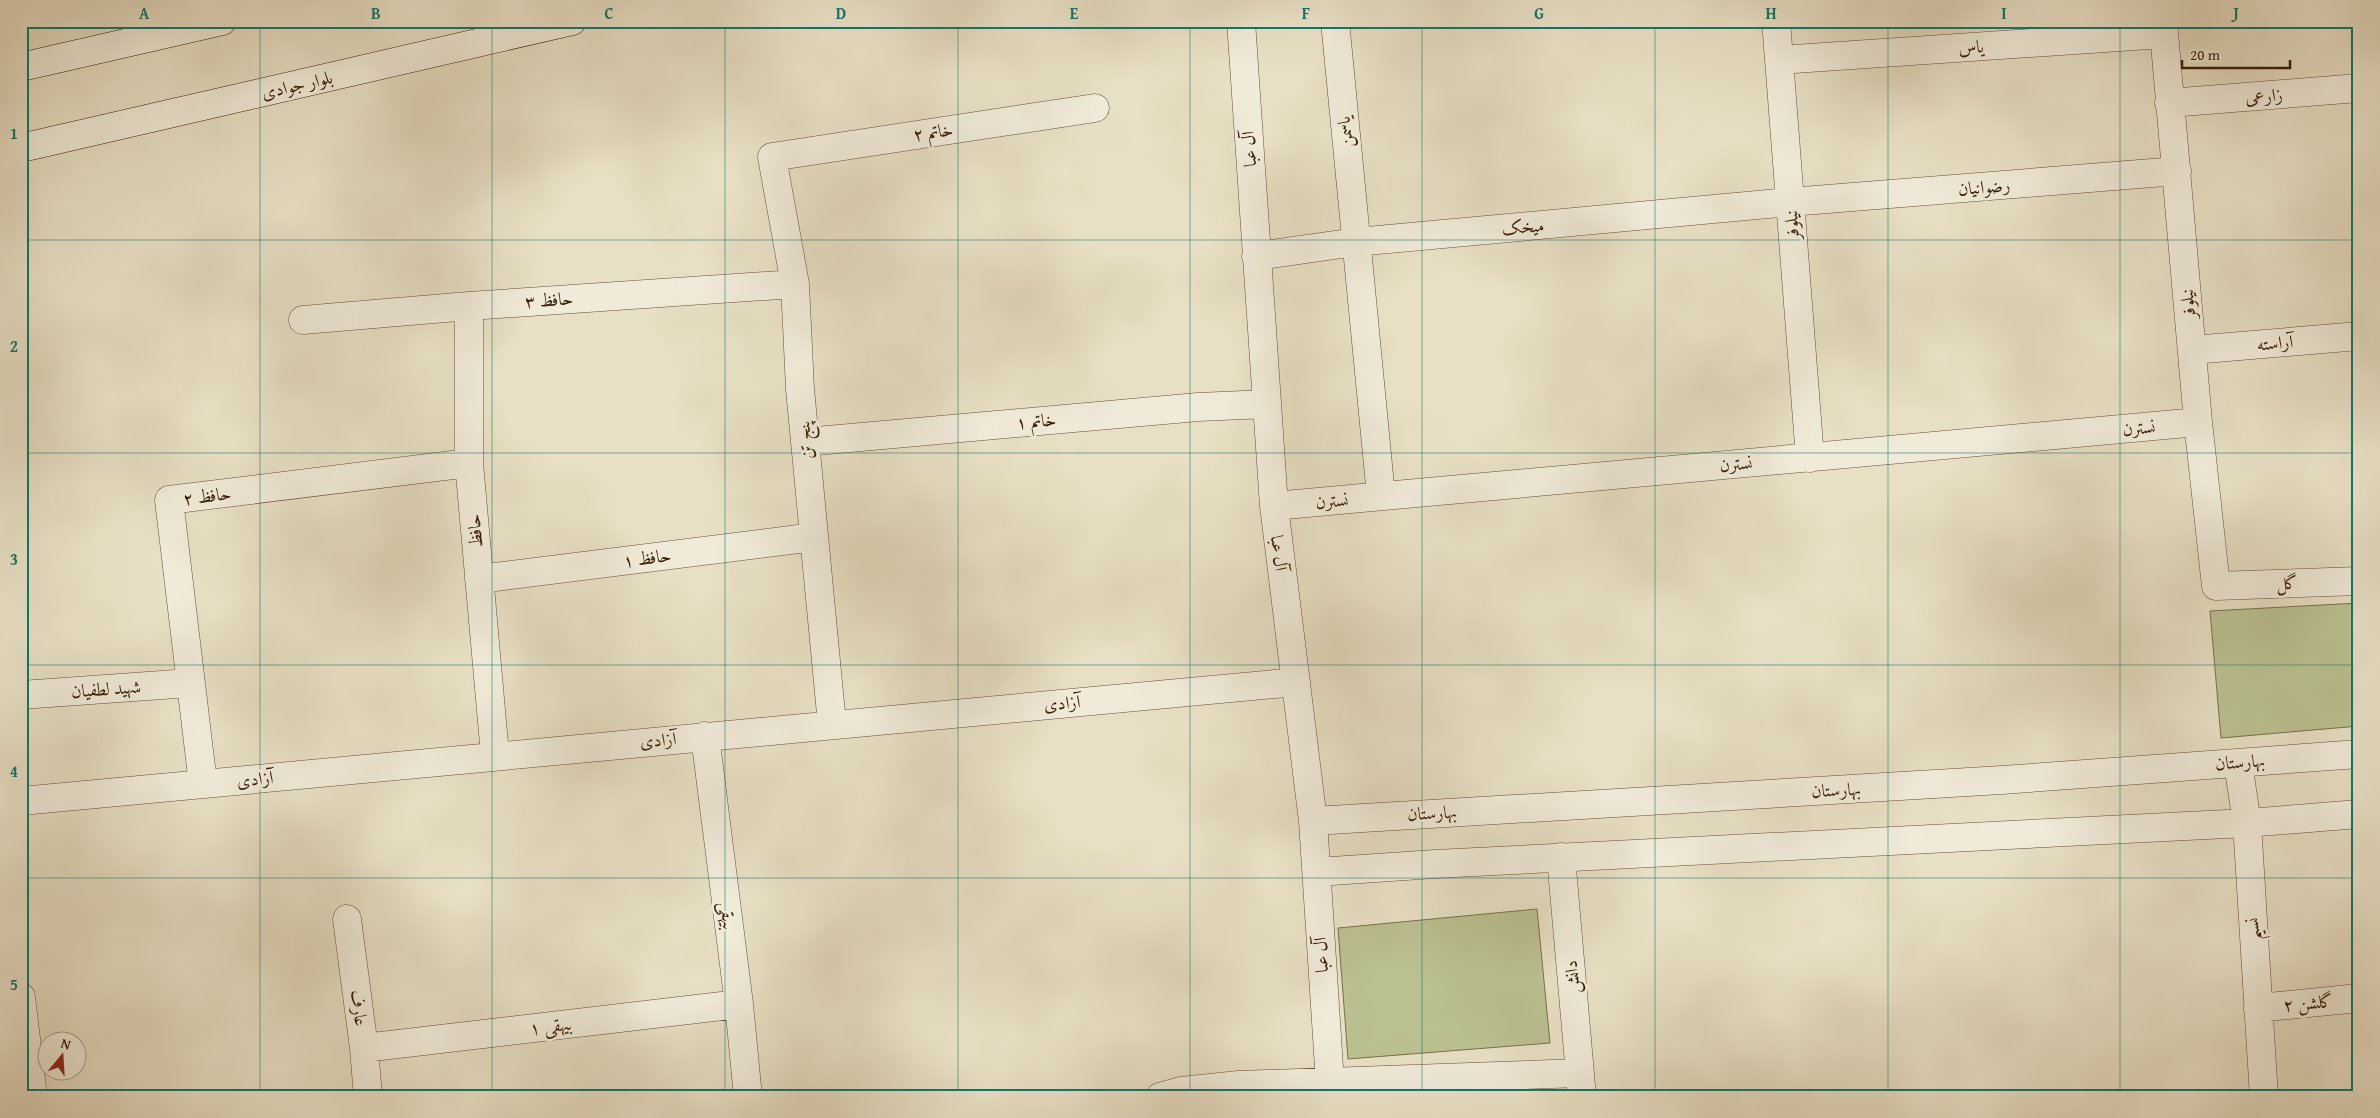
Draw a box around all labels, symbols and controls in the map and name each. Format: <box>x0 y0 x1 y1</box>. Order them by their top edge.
text: A <box>139 1 150 25</box>
text: B <box>371 1 381 25</box>
text: C <box>604 1 614 25</box>
text: D <box>836 1 846 25</box>
text: E <box>1070 1 1079 25</box>
text: F <box>1302 1 1310 25</box>
text: G <box>1534 1 1544 25</box>
text: H <box>1765 1 1777 25</box>
text: I <box>2001 1 2007 25</box>
text: J <box>2230 1 2239 25</box>
street label: یاس <box>1957 32 1986 61</box>
scale bar <box>2182 38 2290 70</box>
text: 20 m <box>2190 44 2221 65</box>
street label: بلوار جوادی <box>259 63 335 106</box>
street label: زارعی <box>2244 80 2284 111</box>
street label: یاسمن <box>1329 114 1360 149</box>
street label: خاتم ۲ <box>911 115 955 151</box>
text: 1 <box>10 121 18 145</box>
street label: آل عبا <box>1234 128 1263 168</box>
street label: رضوانیان <box>1957 171 2011 202</box>
street label: نیلوفر <box>1777 209 1806 243</box>
street label: میخک <box>1500 211 1545 242</box>
street label: حافظ ۳ <box>524 284 574 315</box>
street label: نیلوفر <box>2173 288 2202 322</box>
street label: آراسته <box>2256 327 2296 358</box>
text: 2 <box>10 334 18 358</box>
street label: خاتم ۱ <box>1015 405 1057 439</box>
street label: نسترن <box>2121 413 2157 442</box>
street label: پنج تن <box>789 419 823 461</box>
street label: نسترن <box>1718 449 1754 478</box>
street label: حافظ ۲ <box>181 479 233 512</box>
street label: نسترن <box>1314 486 1350 515</box>
street label: حافظ <box>460 513 489 549</box>
street label: آل عبا <box>1264 534 1295 574</box>
street label: حافظ ۱ <box>621 541 673 574</box>
text: 3 <box>10 547 18 571</box>
street label: گل <box>2276 569 2298 596</box>
street label: شهید لطفیان <box>70 673 142 704</box>
street label: آزادی <box>1042 687 1084 718</box>
street label: آزادی <box>638 724 680 755</box>
street label: بهارستان <box>2214 746 2266 777</box>
text: 4 <box>10 759 18 783</box>
street label: آزادی <box>235 763 277 794</box>
street label: بهارستان <box>1810 775 1862 804</box>
street label: بهارستان <box>1406 798 1458 827</box>
street label: بیهقی <box>713 900 744 932</box>
street label: نسیم <box>2238 917 2272 941</box>
street label: آل عبا <box>1306 934 1335 974</box>
street label: دانش <box>1557 959 1586 995</box>
text: 5 <box>10 972 18 996</box>
street label: گلشن ۲ <box>2282 987 2334 1018</box>
street label: عارف <box>344 988 375 1027</box>
street label: بیهقی ۱ <box>528 1009 574 1042</box>
north arrow <box>38 1030 88 1080</box>
text: N <box>58 1033 74 1055</box>

